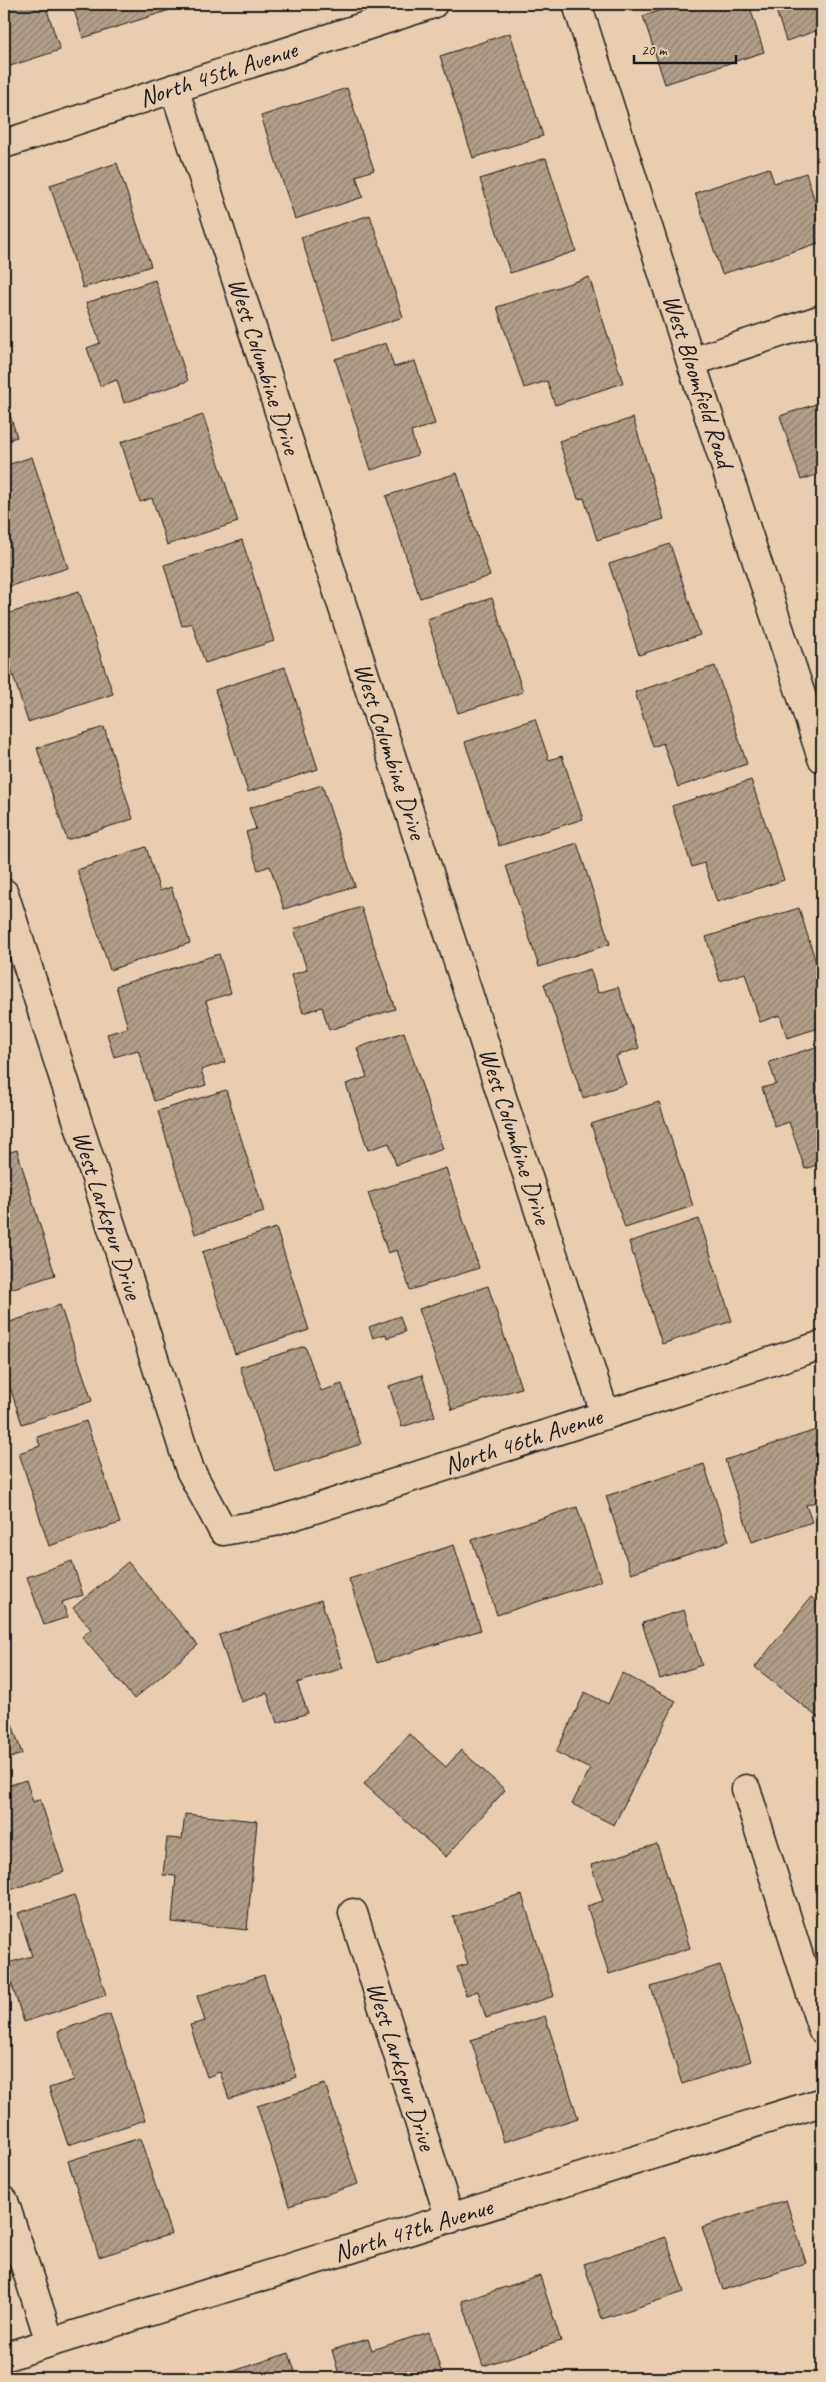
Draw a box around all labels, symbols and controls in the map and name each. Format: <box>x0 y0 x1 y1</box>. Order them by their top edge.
scale bar <box>634 32 736 64</box>
street label: North 45th Avenue <box>135 33 303 115</box>
text: 20 m <box>641 41 668 60</box>
street label: West Columbine Drive <box>220 274 308 460</box>
street label: West Bloomfield Road <box>655 291 742 475</box>
street label: West Columbine Drive <box>346 659 434 845</box>
street label: West Columbine Drive <box>471 1044 559 1230</box>
street label: West Larkspur Drive <box>65 1127 150 1305</box>
street label: North 46th Avenue <box>440 1400 608 1482</box>
street label: West Larkspur Drive <box>359 1978 444 2156</box>
street label: North 47th Avenue <box>330 2190 498 2269</box>

